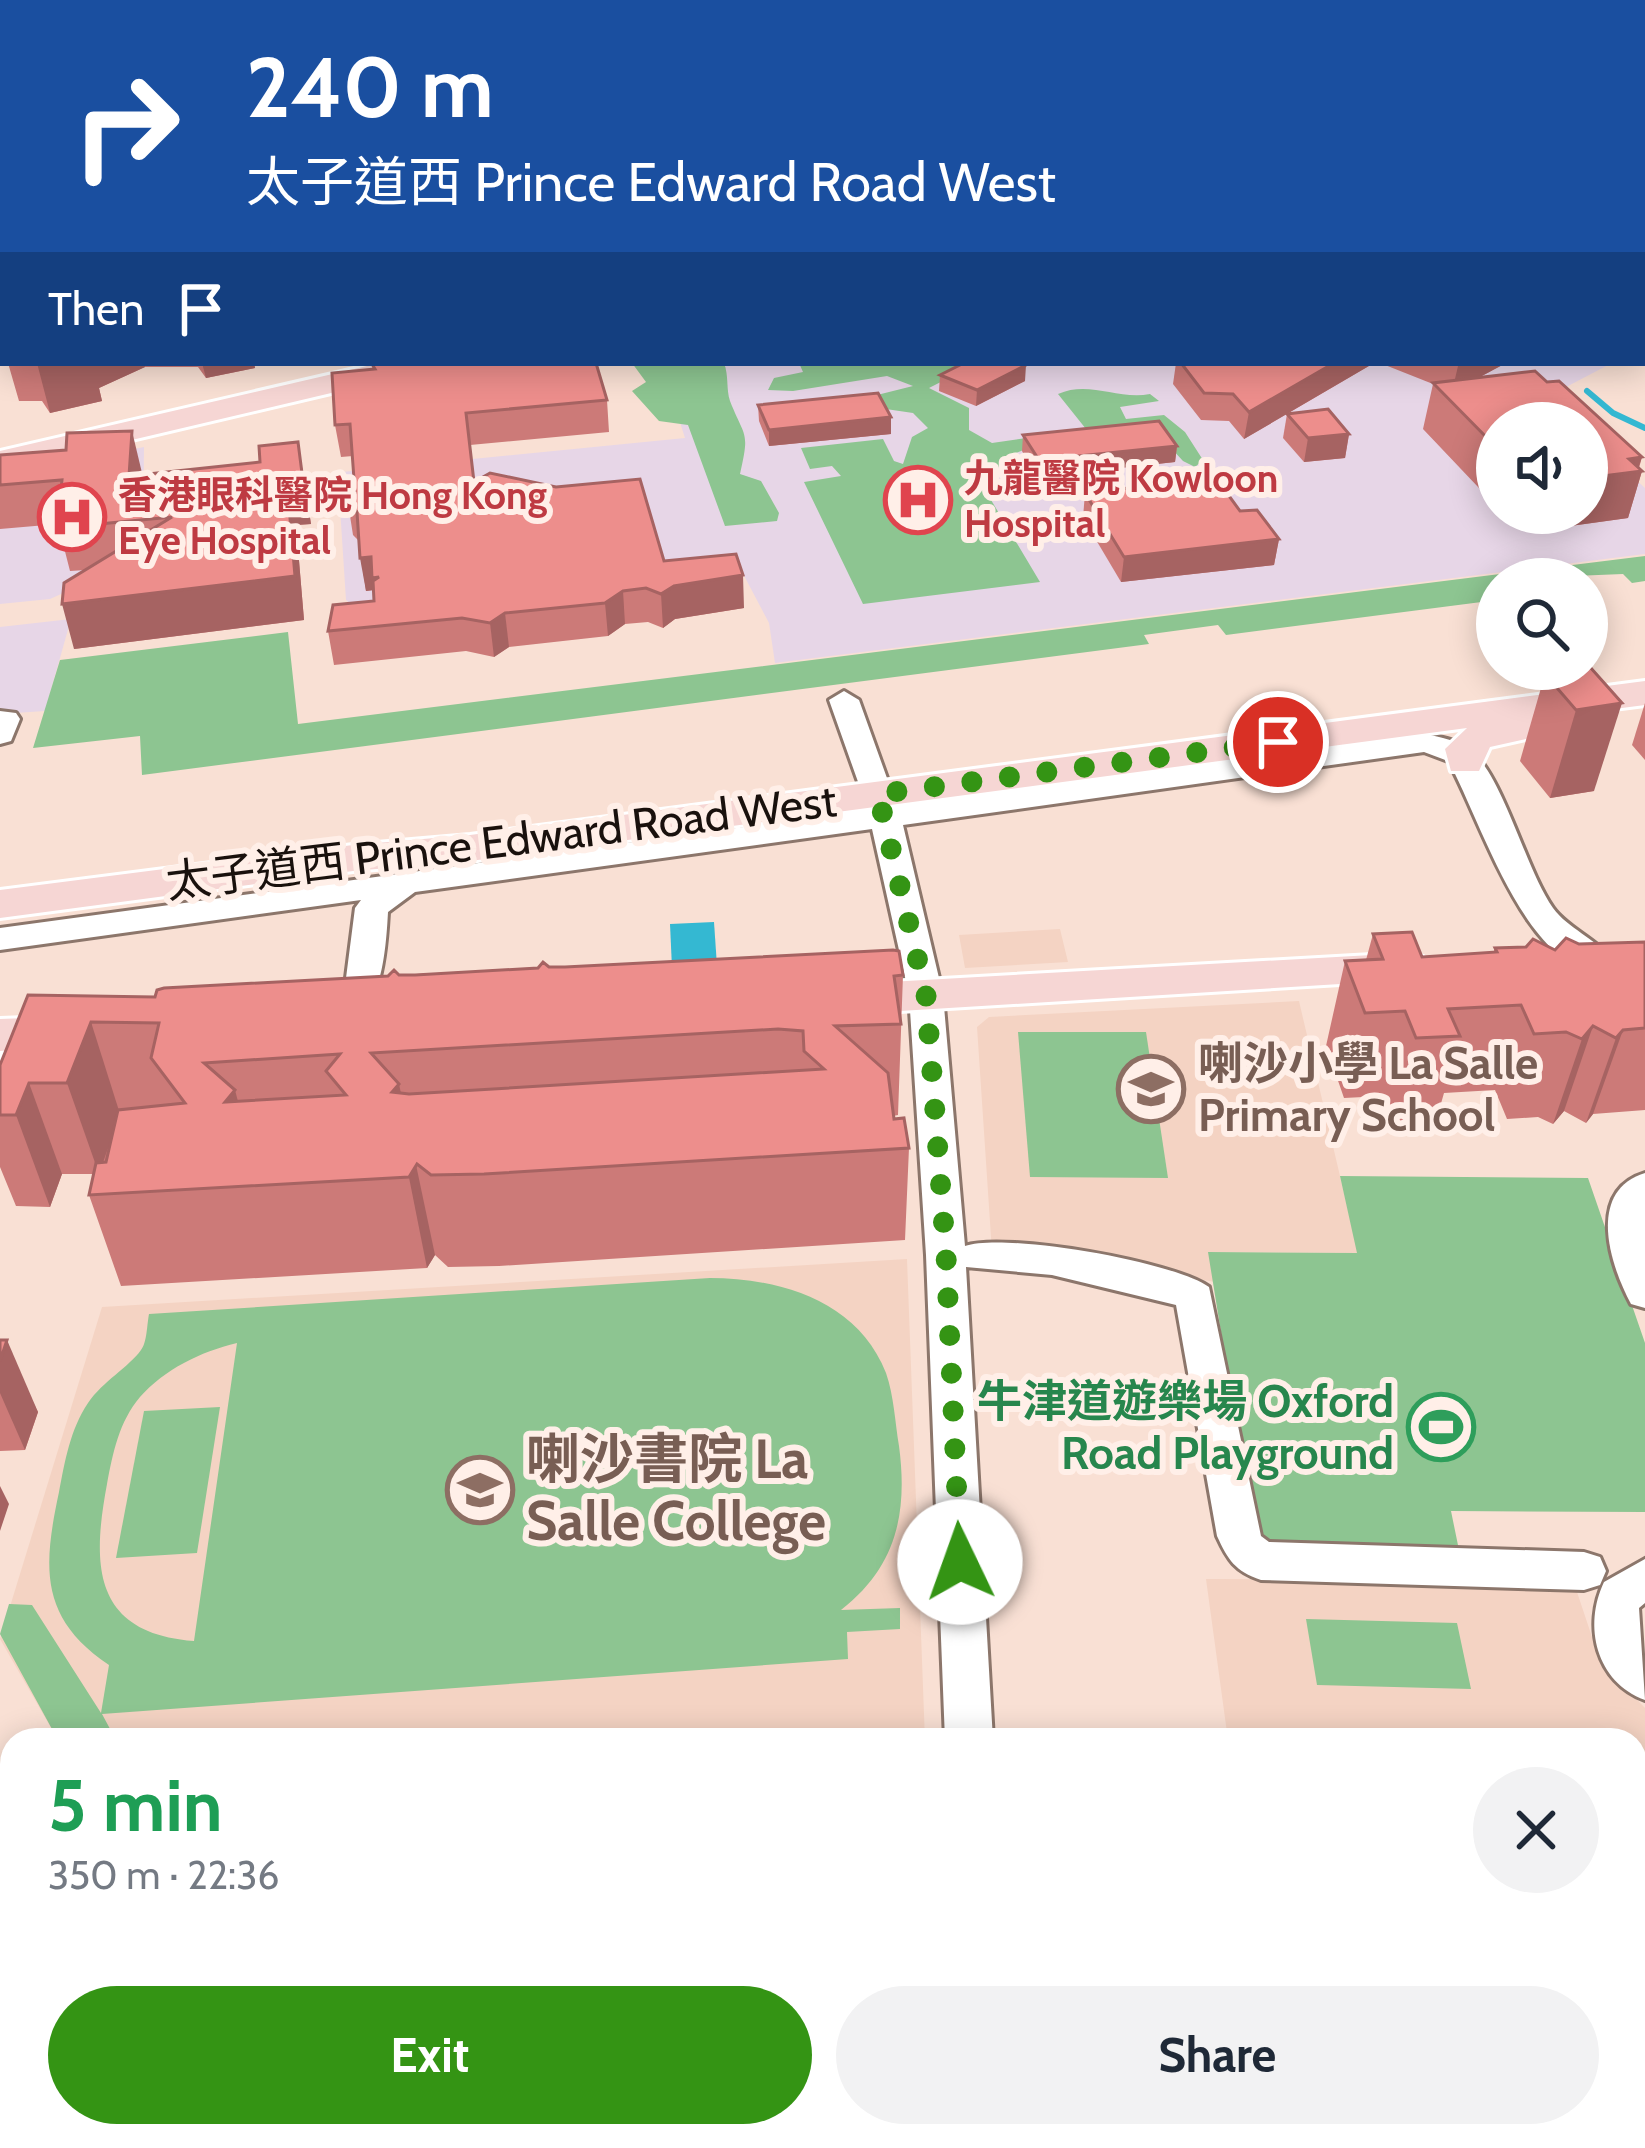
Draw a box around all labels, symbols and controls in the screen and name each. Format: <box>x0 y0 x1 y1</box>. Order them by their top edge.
text: 240 m <box>246 36 494 138</box>
icon: right <box>48 48 204 204</box>
text: 太子道西 Prince Edward Road West <box>246 149 1056 215</box>
icon: arrive <box>168 276 234 342</box>
text: Then <box>48 282 144 336</box>
map controls <box>1476 402 1608 690</box>
button: sound <box>1476 402 1608 534</box>
place label: 九龍醫院 Kowloon Hospital <box>964 454 1278 547</box>
hospital icon: 九龍醫院 Kowloon Hospital <box>883 465 953 535</box>
place label: 香港眼科醫院 Hong Kong Eye Hospital <box>118 471 548 564</box>
hospital icon: 香港眼科醫院 Hong Kong Eye Hospital <box>37 482 107 552</box>
button: search <box>1476 558 1608 690</box>
pin <box>1227 691 1329 793</box>
icon: arrive <box>1245 709 1311 775</box>
street label: 太子道西 Prince Edward Road West <box>163 773 839 909</box>
place label: 喇沙小學 La Salle Primary School <box>1198 1036 1538 1142</box>
school or university icon: 喇沙小學 La Salle Primary School <box>1116 1054 1186 1124</box>
place label: 牛津道遊樂場 Oxford Road Playground <box>977 1374 1394 1480</box>
sports icon: 牛津道遊樂場 Oxford Road Playground <box>1406 1392 1476 1462</box>
place label: 喇沙書院 La Salle College <box>526 1426 826 1555</box>
school or university icon: 喇沙書院 La Salle College <box>445 1455 515 1525</box>
position arrow <box>897 1499 1023 1625</box>
text: 5 min <box>48 1762 222 1849</box>
button: close <box>1473 1767 1599 1893</box>
text: 350 m · 22:36 <box>48 1851 279 1899</box>
button: Exit <box>48 1986 812 2124</box>
button: Share <box>836 1986 1599 2124</box>

